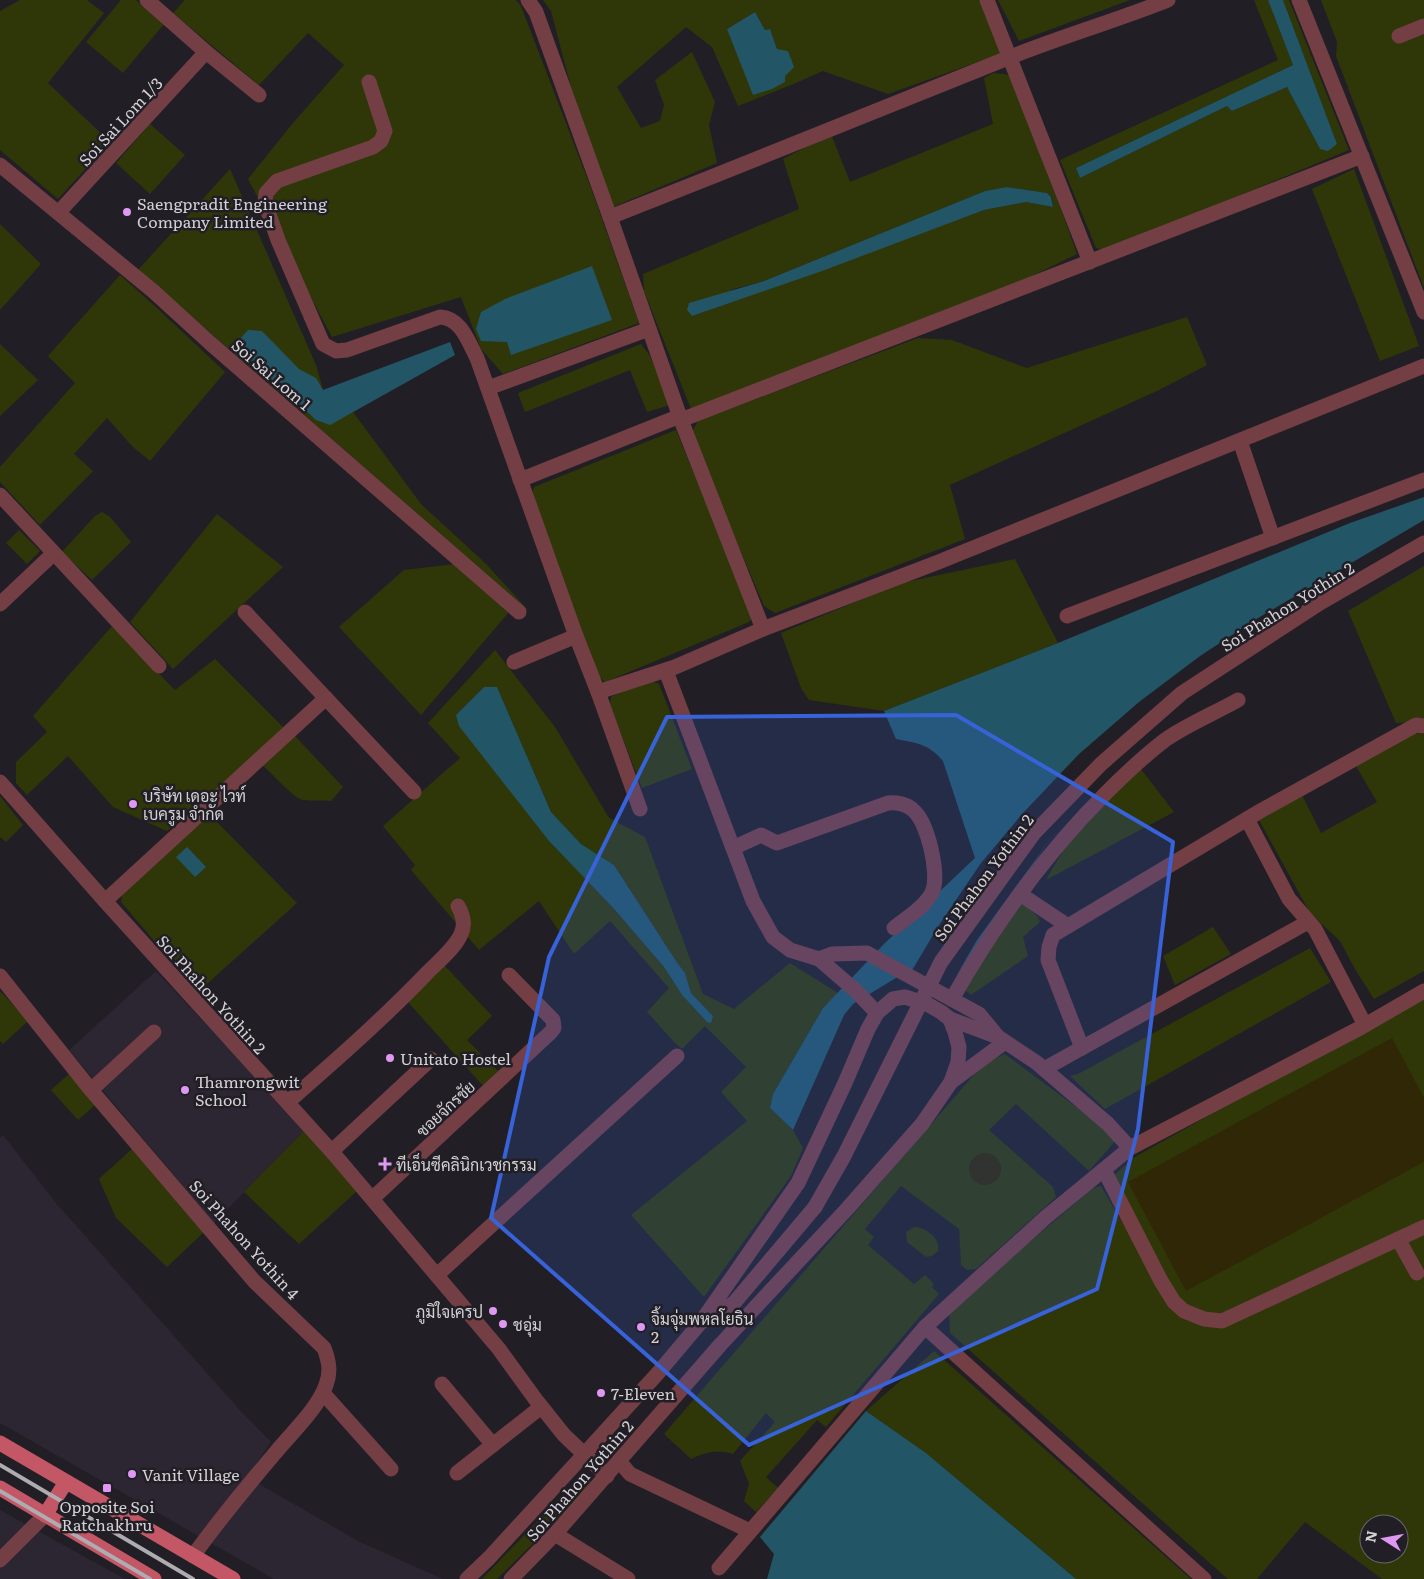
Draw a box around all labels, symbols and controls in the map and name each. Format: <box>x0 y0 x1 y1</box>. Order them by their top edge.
street label: Soi Sai Lom 1/3 <box>72 71 168 171</box>
place label: Saengpradit Engineering Company Limited <box>137 191 327 233</box>
marker: Saengpradit Engineering Company Limited <box>121 206 133 218</box>
street label: Soi Sai Lom 1 <box>227 333 317 416</box>
street label: Soi Phahon Yothin 2 <box>1216 555 1358 657</box>
place label: บริษัท เดอะ ไวท์ เบครูม จำกัด <box>143 783 246 826</box>
marker: บริษัท เดอะ ไวท์ เบครูม จำกัด <box>127 798 139 810</box>
street label: Soi Phahon Yothin 2 <box>927 809 1039 945</box>
street label: Soi Phahon Yothin 2 <box>152 929 272 1059</box>
place label: Unitato Hostel <box>400 1046 511 1070</box>
marker: Unitato Hostel <box>384 1052 396 1064</box>
place label: Thamrongwit School <box>195 1069 300 1111</box>
street label: ซอยจักรชัย <box>410 1074 480 1142</box>
marker: Thamrongwit School <box>179 1084 191 1096</box>
place label: ทีเอ็นซีคลินิกเวชกรรม <box>396 1152 537 1176</box>
marker: ทีเอ็นซีคลินิกเวชกรรม <box>378 1157 392 1171</box>
street label: Soi Phahon Yothin 4 <box>185 1174 306 1304</box>
place label: ภูมิใจเครป <box>416 1299 483 1324</box>
marker: ภูมิใจเครป <box>487 1305 499 1317</box>
place label: จิ้มจุ่มพหลโยธิน 2 <box>651 1306 754 1348</box>
place label: ชอุ่ม <box>513 1312 542 1337</box>
marker: ชอุ่ม <box>497 1318 509 1330</box>
marker: จิ้มจุ่มพหลโยธิน 2 <box>635 1321 647 1333</box>
place label: 7-Eleven <box>611 1381 675 1405</box>
marker: 7-Eleven <box>595 1387 607 1399</box>
street label: Soi Phahon Yothin 2 <box>520 1414 638 1546</box>
place label: Vanit Village <box>142 1462 239 1486</box>
marker: Vanit Village <box>126 1468 138 1480</box>
marker: Opposite Soi Ratchakhru <box>101 1482 113 1494</box>
place label: Opposite Soi Ratchakhru <box>59 1494 155 1536</box>
north arrow <box>1359 1514 1409 1564</box>
text: N <box>1359 1528 1381 1544</box>

